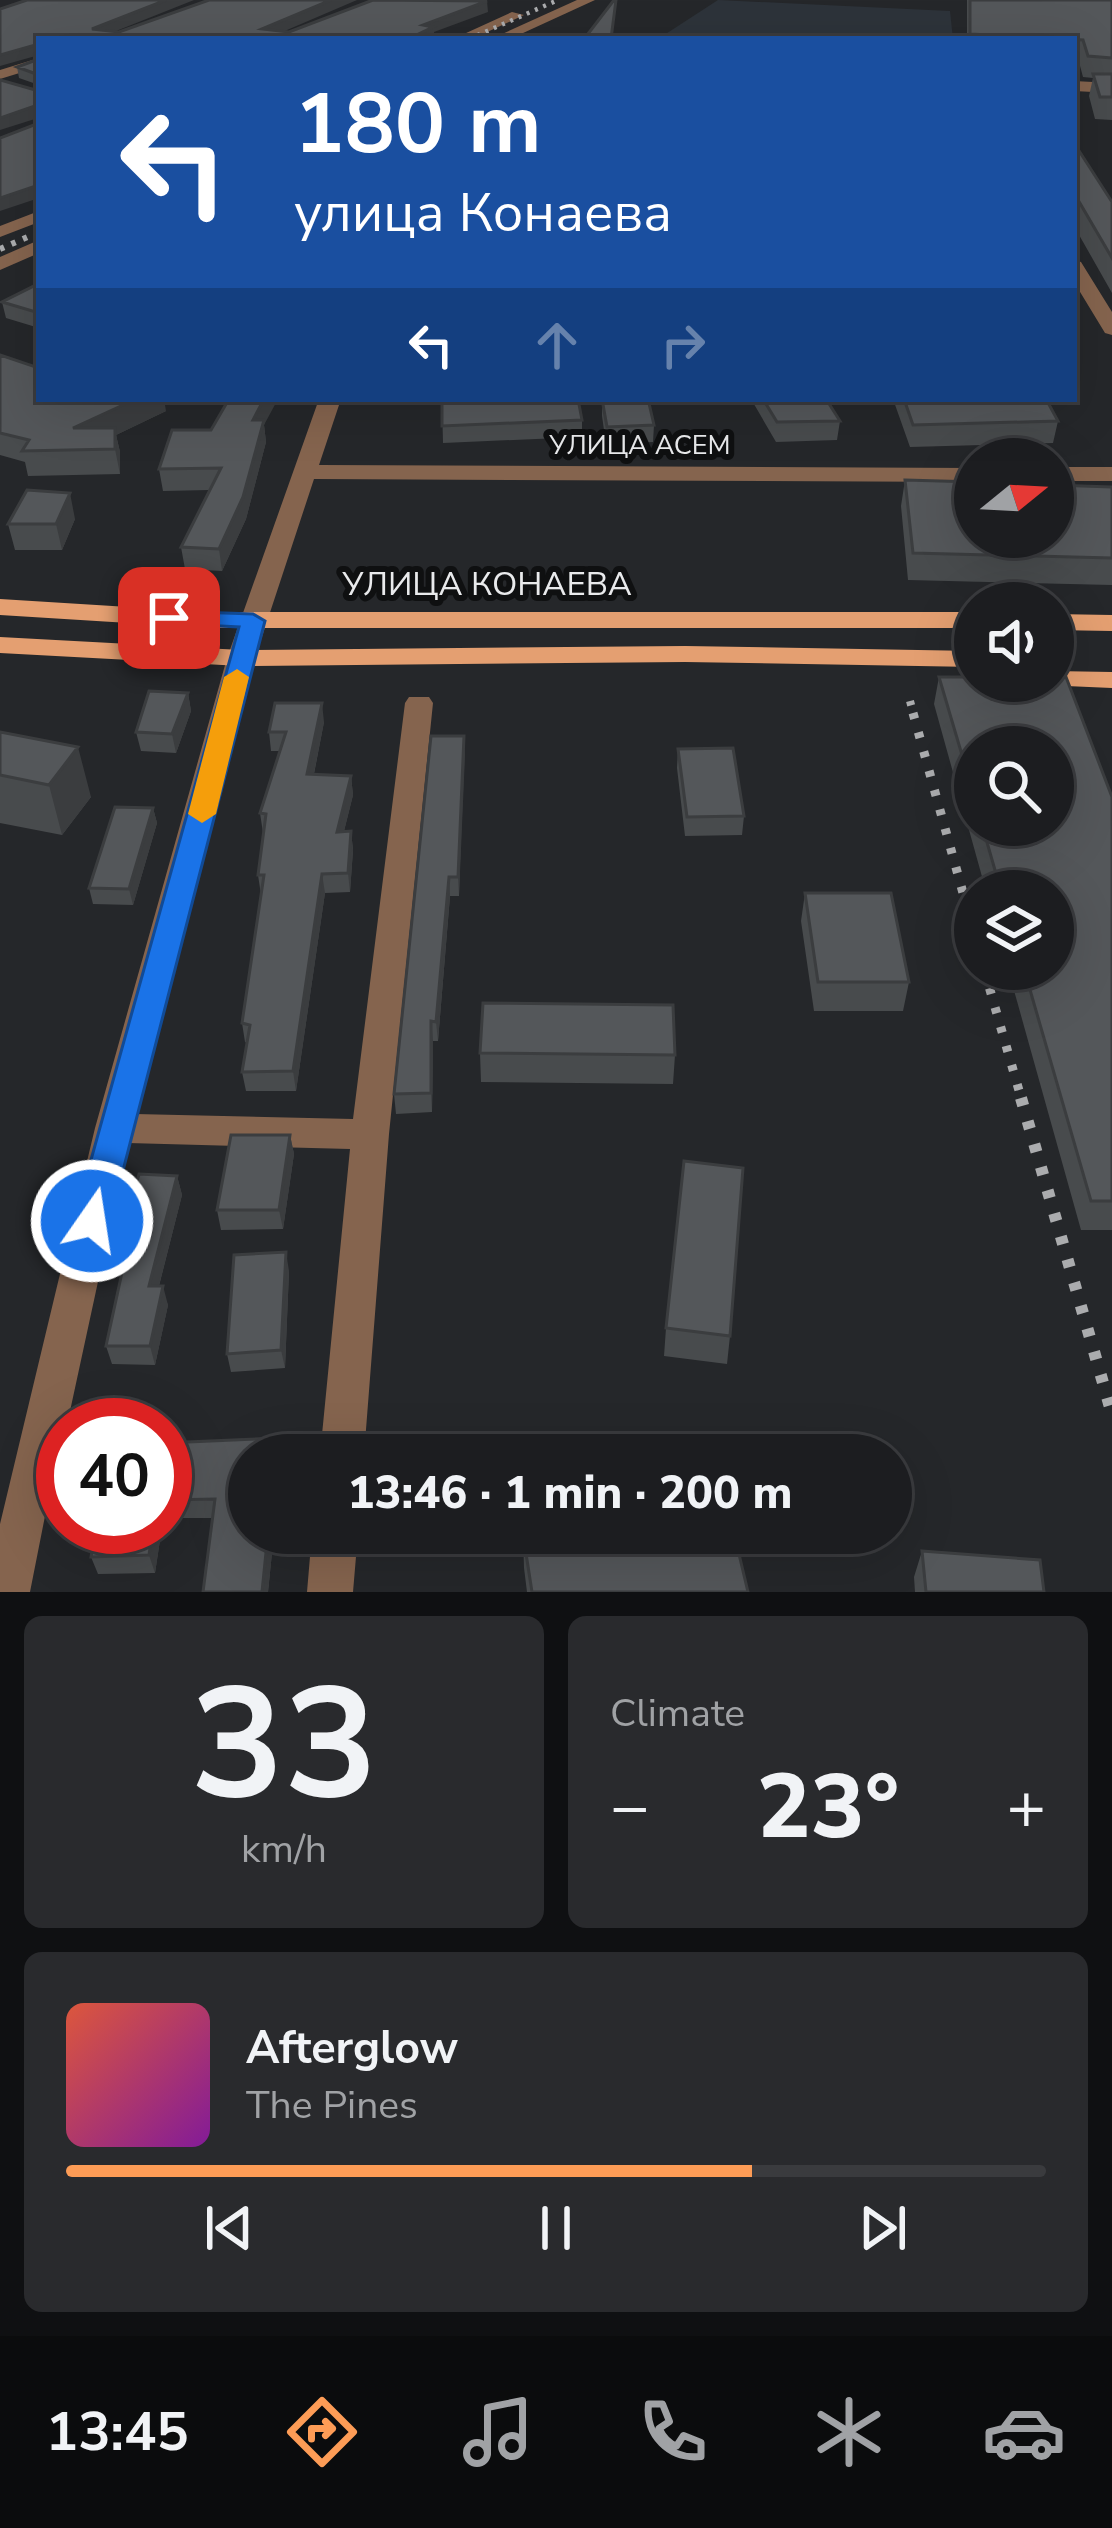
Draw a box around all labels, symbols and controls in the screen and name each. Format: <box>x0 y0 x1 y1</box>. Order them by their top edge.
text: 180 m <box>294 67 542 182</box>
icon: left <box>96 84 252 240</box>
text: улица Конаева <box>294 176 672 250</box>
icon: left <box>398 312 464 378</box>
icon: ahead <box>524 312 590 378</box>
icon: right <box>650 312 716 378</box>
street label: УЛИЦА АСЕМ <box>548 427 731 464</box>
north arrow <box>954 438 1074 558</box>
map controls <box>954 438 1074 990</box>
street label: УЛИЦА КОНАЕВА <box>341 562 632 607</box>
pin <box>118 567 220 669</box>
button: sound <box>954 582 1074 702</box>
icon: arrive <box>136 585 202 651</box>
button: search <box>954 726 1074 846</box>
button: layers <box>954 870 1074 990</box>
position arrow <box>29 1158 155 1284</box>
speed limit sign: 40 <box>36 1398 192 1554</box>
text: 13:46 · 1 min · 200 m <box>347 1463 793 1524</box>
text: 33 <box>190 1638 378 1851</box>
text: Climate <box>610 1687 745 1740</box>
text: 23° <box>757 1746 899 1869</box>
text: − <box>610 1762 650 1852</box>
text: + <box>1006 1762 1046 1852</box>
text: km/h <box>241 1823 327 1876</box>
text: Afterglow <box>246 2018 458 2079</box>
text: The Pines <box>246 2079 418 2132</box>
icon: previous <box>196 2195 262 2261</box>
icon: pause <box>523 2195 589 2261</box>
icon: next <box>850 2195 916 2261</box>
icon: directions <box>280 2390 364 2474</box>
icon: music <box>456 2390 540 2474</box>
icon: phone <box>631 2390 715 2474</box>
icon: climate <box>807 2390 891 2474</box>
icon: car <box>982 2390 1066 2474</box>
text: 13:45 <box>46 2395 189 2469</box>

